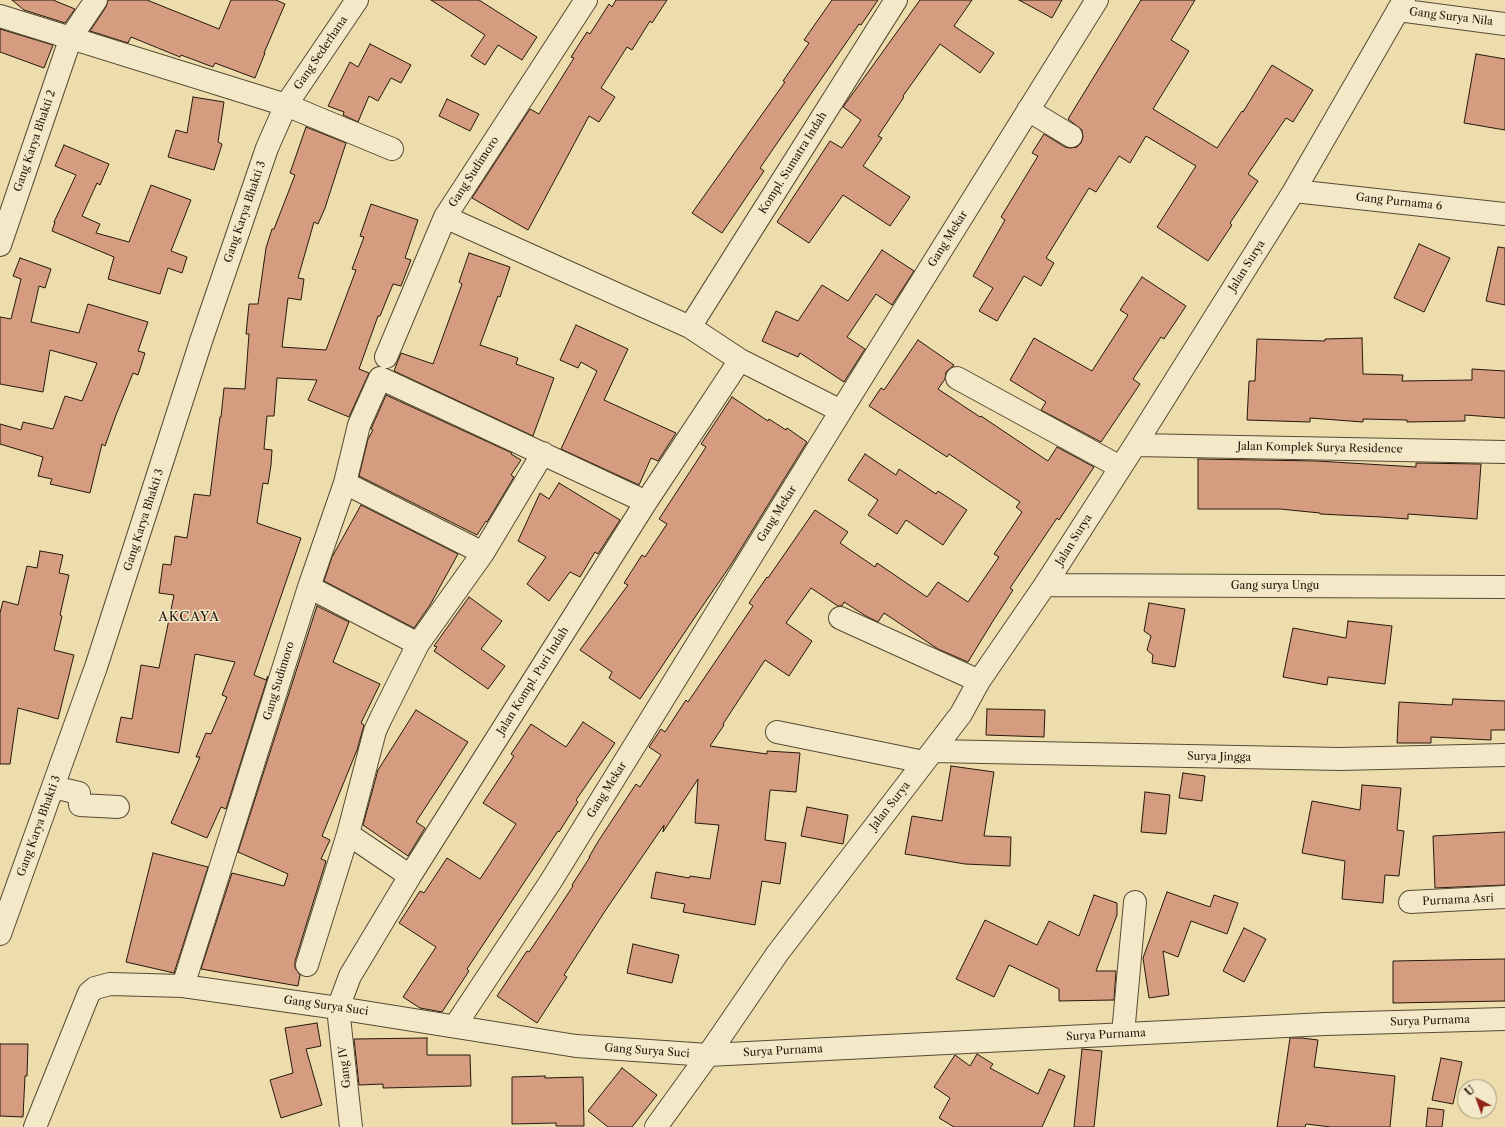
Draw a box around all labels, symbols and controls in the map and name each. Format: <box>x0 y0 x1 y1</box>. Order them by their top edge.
street label: Gang Surya Nila <box>1408 5 1494 29</box>
street label: Gang Sederhana <box>292 14 350 92</box>
street label: Gang Karya Bhakti 2 <box>11 88 59 194</box>
street label: Kompl. Sumatra Indah <box>756 109 830 217</box>
street label: Gang Sudimoro <box>446 134 502 210</box>
street label: Gang Karya Bhakti 3 <box>221 159 269 265</box>
street label: Gang Purnama 6 <box>1355 191 1443 213</box>
street label: Gang Mekar <box>925 208 971 270</box>
street label: Jalan Surya <box>1226 238 1268 294</box>
street label: Jalan Komplek Surya Residence <box>1237 440 1403 456</box>
street label: Gang Karya Bhakti 3 <box>121 467 167 573</box>
street label: Gang Mekar <box>754 483 800 545</box>
street label: Jalan Surya <box>1053 512 1095 568</box>
street label: Gang surya Ungu <box>1231 579 1319 593</box>
district label: AKCAYA <box>158 609 220 625</box>
street label: Jalan Kompl. Puri Indah <box>494 625 572 737</box>
street label: Gang Sudimoro <box>261 640 297 722</box>
street label: Surya Jingga <box>1187 750 1251 764</box>
street label: Gang Mekar <box>584 759 630 821</box>
street label: Gang Karya Bhakti 3 <box>15 774 63 878</box>
street label: Jalan Surya <box>867 779 913 833</box>
street label: Purnama Asri <box>1422 892 1494 908</box>
street label: Gang Surya Suci <box>283 994 369 1018</box>
street label: Surya Purnama <box>1390 1013 1470 1029</box>
street label: Surya Purnama <box>1066 1026 1146 1044</box>
street label: Gang Surya Suci <box>604 1041 690 1061</box>
street label: Surya Purnama <box>743 1042 823 1060</box>
street label: Gang IV <box>336 1045 354 1089</box>
north arrow <box>1457 1079 1497 1119</box>
text: U <box>1462 1082 1478 1099</box>

